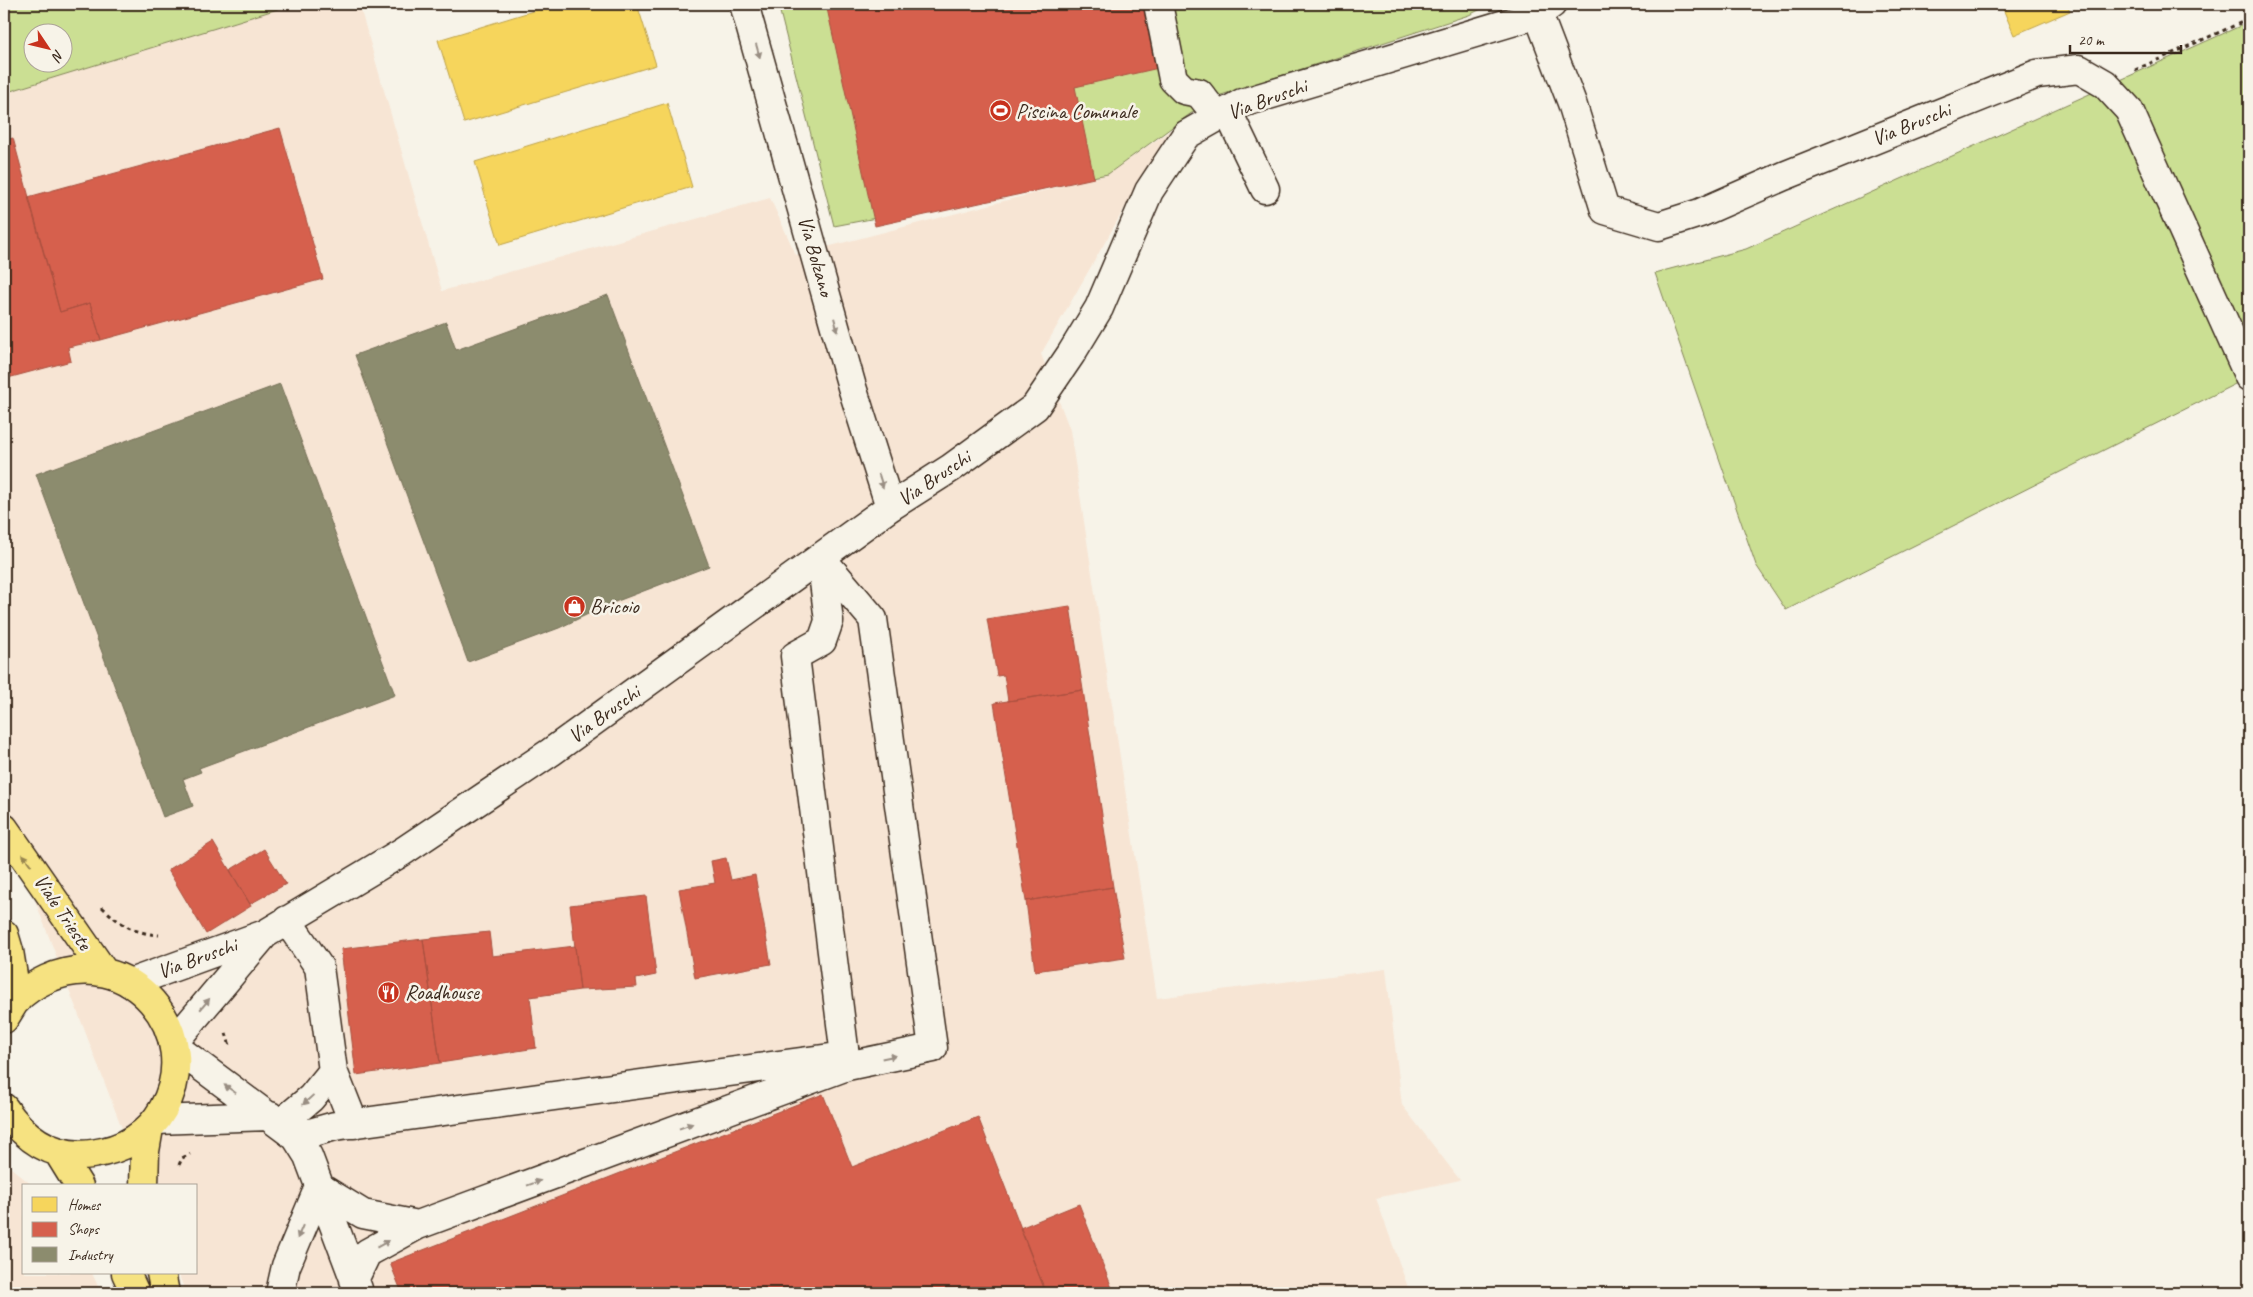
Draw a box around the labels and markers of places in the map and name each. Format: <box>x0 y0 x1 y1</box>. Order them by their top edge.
place label: Piscina Comunale <box>1016 98 1139 124</box>
sports icon: Piscina Comunale <box>988 99 1012 123</box>
place label: Bricoio <box>590 593 640 619</box>
shop icon: Bricoio <box>562 594 586 618</box>
place label: Roadhouse <box>405 979 480 1005</box>
restaurant icon: Roadhouse <box>377 980 401 1004</box>

